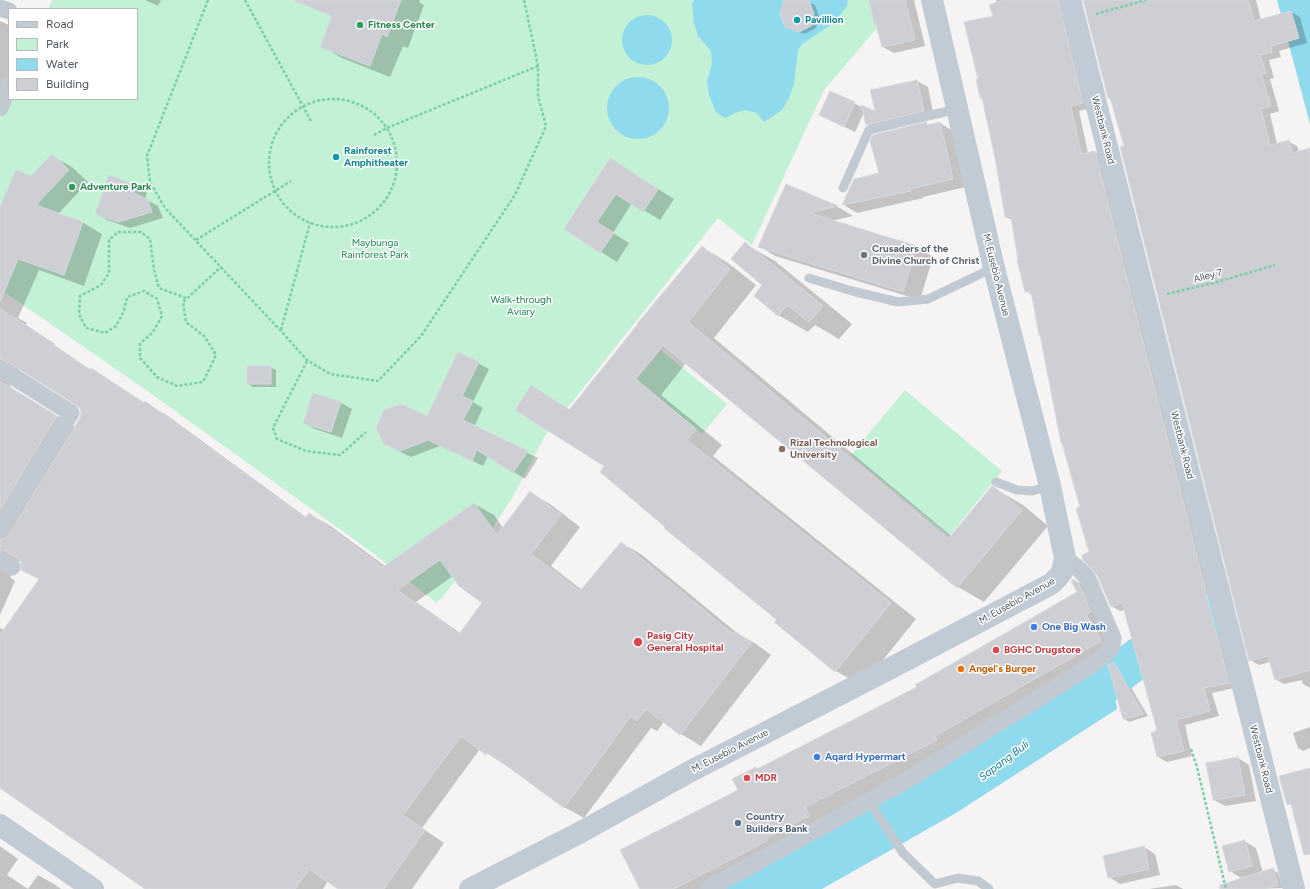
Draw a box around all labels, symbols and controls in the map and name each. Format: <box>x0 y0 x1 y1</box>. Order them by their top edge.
legend <box>8 8 138 100</box>
place label: Pavillion <box>805 14 843 26</box>
marker: Pavillion <box>792 15 802 25</box>
text: Road <box>46 17 74 31</box>
place label: Fitness Center <box>368 19 435 31</box>
marker: Fitness Center <box>355 20 365 30</box>
text: Park <box>46 37 69 51</box>
text: Water <box>46 57 78 71</box>
text: Building <box>46 77 89 91</box>
street label: Westbank Road <box>1089 95 1117 165</box>
place label: Rainforest Amphitheater <box>344 145 408 168</box>
marker: Rainforest Amphitheater <box>331 152 341 162</box>
place label: Adventure Park <box>80 181 151 193</box>
marker: Adventure Park <box>67 182 77 192</box>
street label: M. Eusebio Avenue <box>980 232 1012 318</box>
park label: Maybunga Rainforest Park <box>341 237 409 260</box>
place label: Crusaders of the Divine Church of Christ <box>872 243 980 266</box>
marker: Crusaders of the Divine Church of Christ <box>859 250 869 260</box>
street label: Alley 7 <box>1192 266 1224 286</box>
park label: Walk-through Aviary <box>490 294 552 318</box>
street label: Westbank Road <box>1168 410 1196 480</box>
place label: Rizal Technological University <box>790 437 878 460</box>
marker: Rizal Technological University <box>777 444 787 454</box>
street label: M. Eusebio Avenue <box>977 575 1057 627</box>
place label: One Big Wash <box>1042 621 1106 633</box>
marker: One Big Wash <box>1029 622 1039 632</box>
place label: Pasig City General Hospital <box>647 630 723 654</box>
marker: Pasig City General Hospital <box>632 636 644 648</box>
place label: BGHC Drugstore <box>1004 644 1081 656</box>
marker: BGHC Drugstore <box>991 645 1001 655</box>
place label: Angel's Burger <box>969 663 1036 675</box>
marker: Angel's Burger <box>956 664 966 674</box>
street label: Westbank Road <box>1247 724 1275 794</box>
street label: M. Eusebio Avenue <box>689 726 771 776</box>
water label: Sapang Buli <box>976 738 1032 784</box>
place label: Aqard Hypermart <box>825 751 906 763</box>
marker: Aqard Hypermart <box>812 752 822 762</box>
place label: MDR <box>755 772 777 784</box>
marker: MDR <box>742 773 752 783</box>
place label: Country Builders Bank <box>746 811 808 834</box>
marker: Country Builders Bank <box>733 818 743 828</box>

